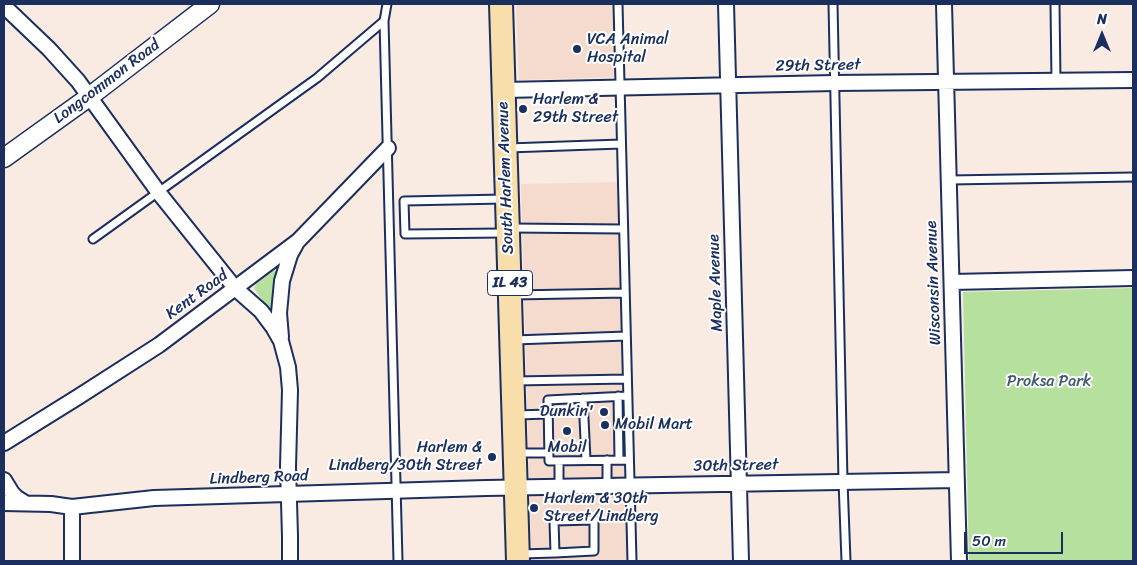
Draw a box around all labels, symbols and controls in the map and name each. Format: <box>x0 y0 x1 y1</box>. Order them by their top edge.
text: N <box>1097 7 1107 32</box>
north arrow <box>1077 10 1127 60</box>
place label: VCA Animal Hospital <box>587 30 669 68</box>
street label: Longcommon Road <box>50 36 164 128</box>
marker: VCA Animal Hospital <box>571 43 583 55</box>
street label: 29th Street <box>775 56 861 76</box>
place label: Harlem & 29th Street <box>533 90 618 128</box>
street label: South Harlem Avenue <box>494 101 518 255</box>
marker: Harlem & 29th Street <box>517 103 529 115</box>
street label: Wisconsin Avenue <box>922 220 946 346</box>
street label: Maple Avenue <box>705 234 727 332</box>
street label: Kent Road <box>162 266 232 324</box>
road number: IL 43 <box>488 270 532 296</box>
park label: Proksa Park <box>1007 372 1091 392</box>
place label: Dunkin' <box>540 402 594 422</box>
marker: Dunkin' <box>598 406 610 418</box>
place label: Mobil Mart <box>615 415 693 435</box>
marker: Mobil Mart <box>599 419 611 431</box>
marker: Mobil <box>561 425 573 437</box>
place label: Harlem & Lindberg/30th Street <box>329 438 482 476</box>
place label: Mobil <box>548 438 586 458</box>
marker: Harlem & Lindberg/30th Street <box>486 451 498 463</box>
street label: 30th Street <box>693 456 779 476</box>
street label: Lindberg Road <box>209 467 309 489</box>
place label: Harlem & 30th Street/Lindberg <box>544 489 659 527</box>
marker: Harlem & 30th Street/Lindberg <box>528 502 540 514</box>
scale bar <box>967 522 1066 554</box>
text: 50 m <box>972 528 1006 554</box>

